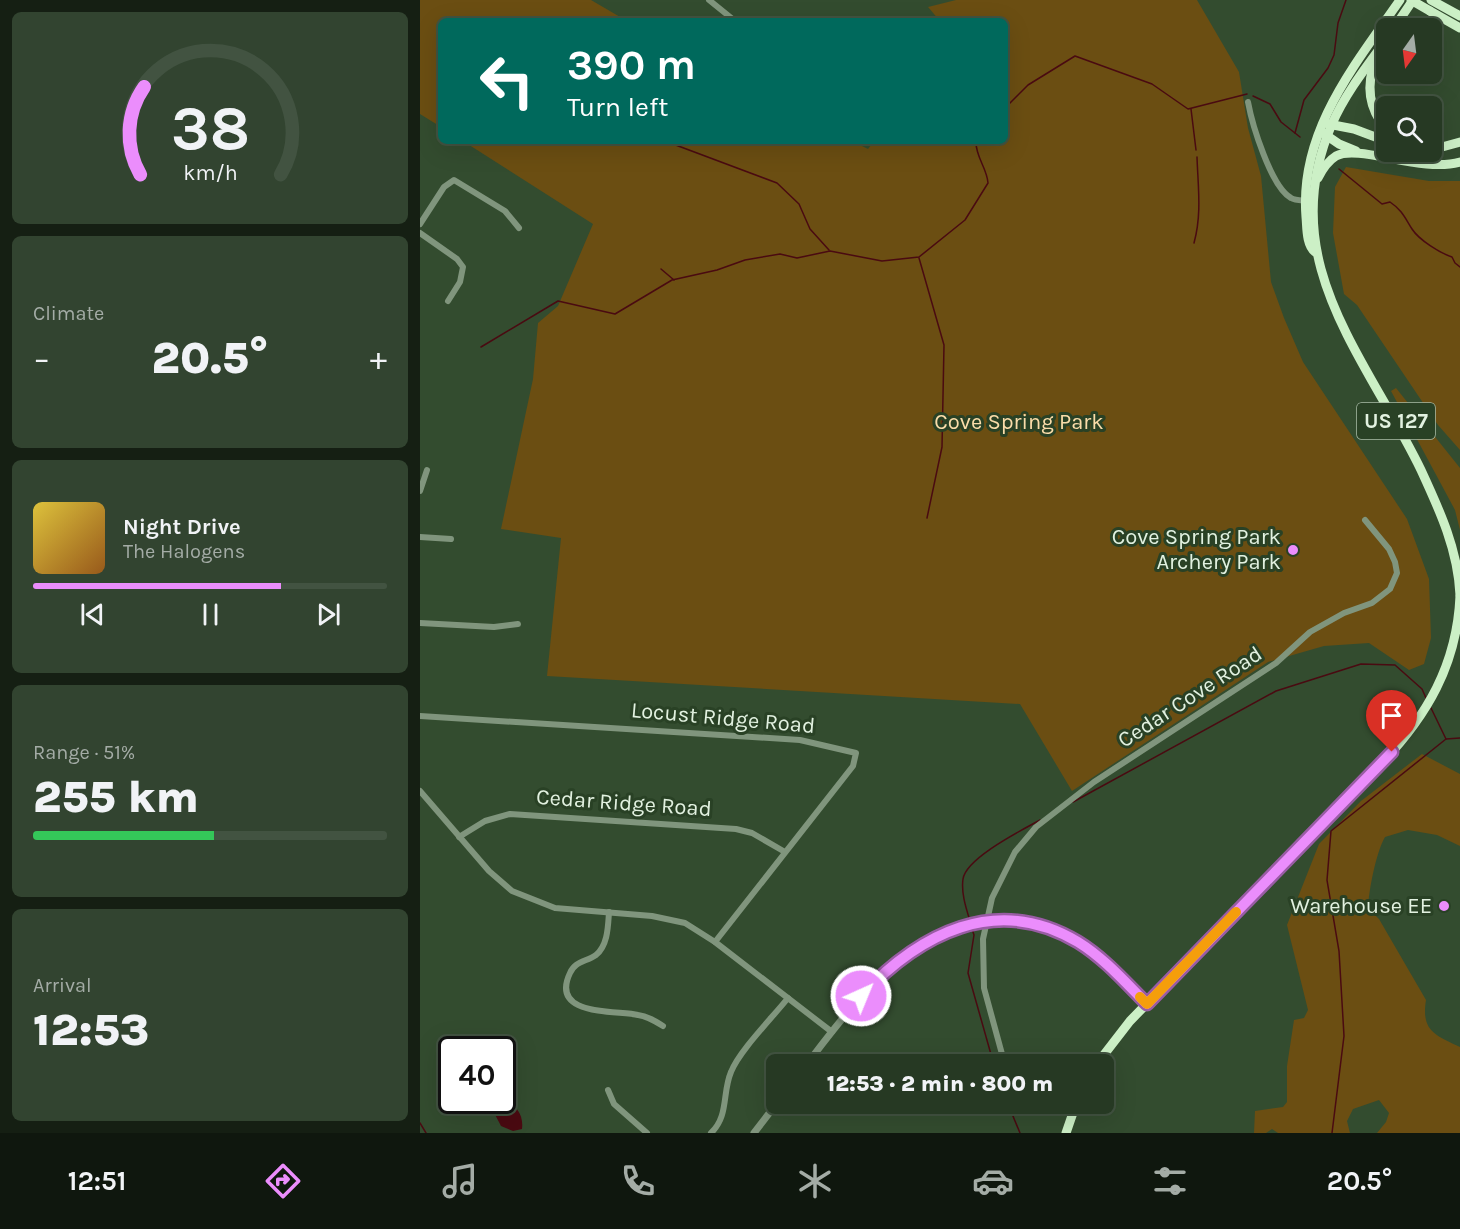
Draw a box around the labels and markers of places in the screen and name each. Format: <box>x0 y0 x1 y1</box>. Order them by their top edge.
place label: Cove Spring Park Archery Park <box>1112 524 1281 575</box>
marker: Cove Spring Park Archery Park <box>1286 543 1300 557</box>
pin <box>1366 690 1417 752</box>
place label: Warehouse EE <box>1290 893 1432 919</box>
marker: Warehouse EE <box>1437 899 1451 913</box>

